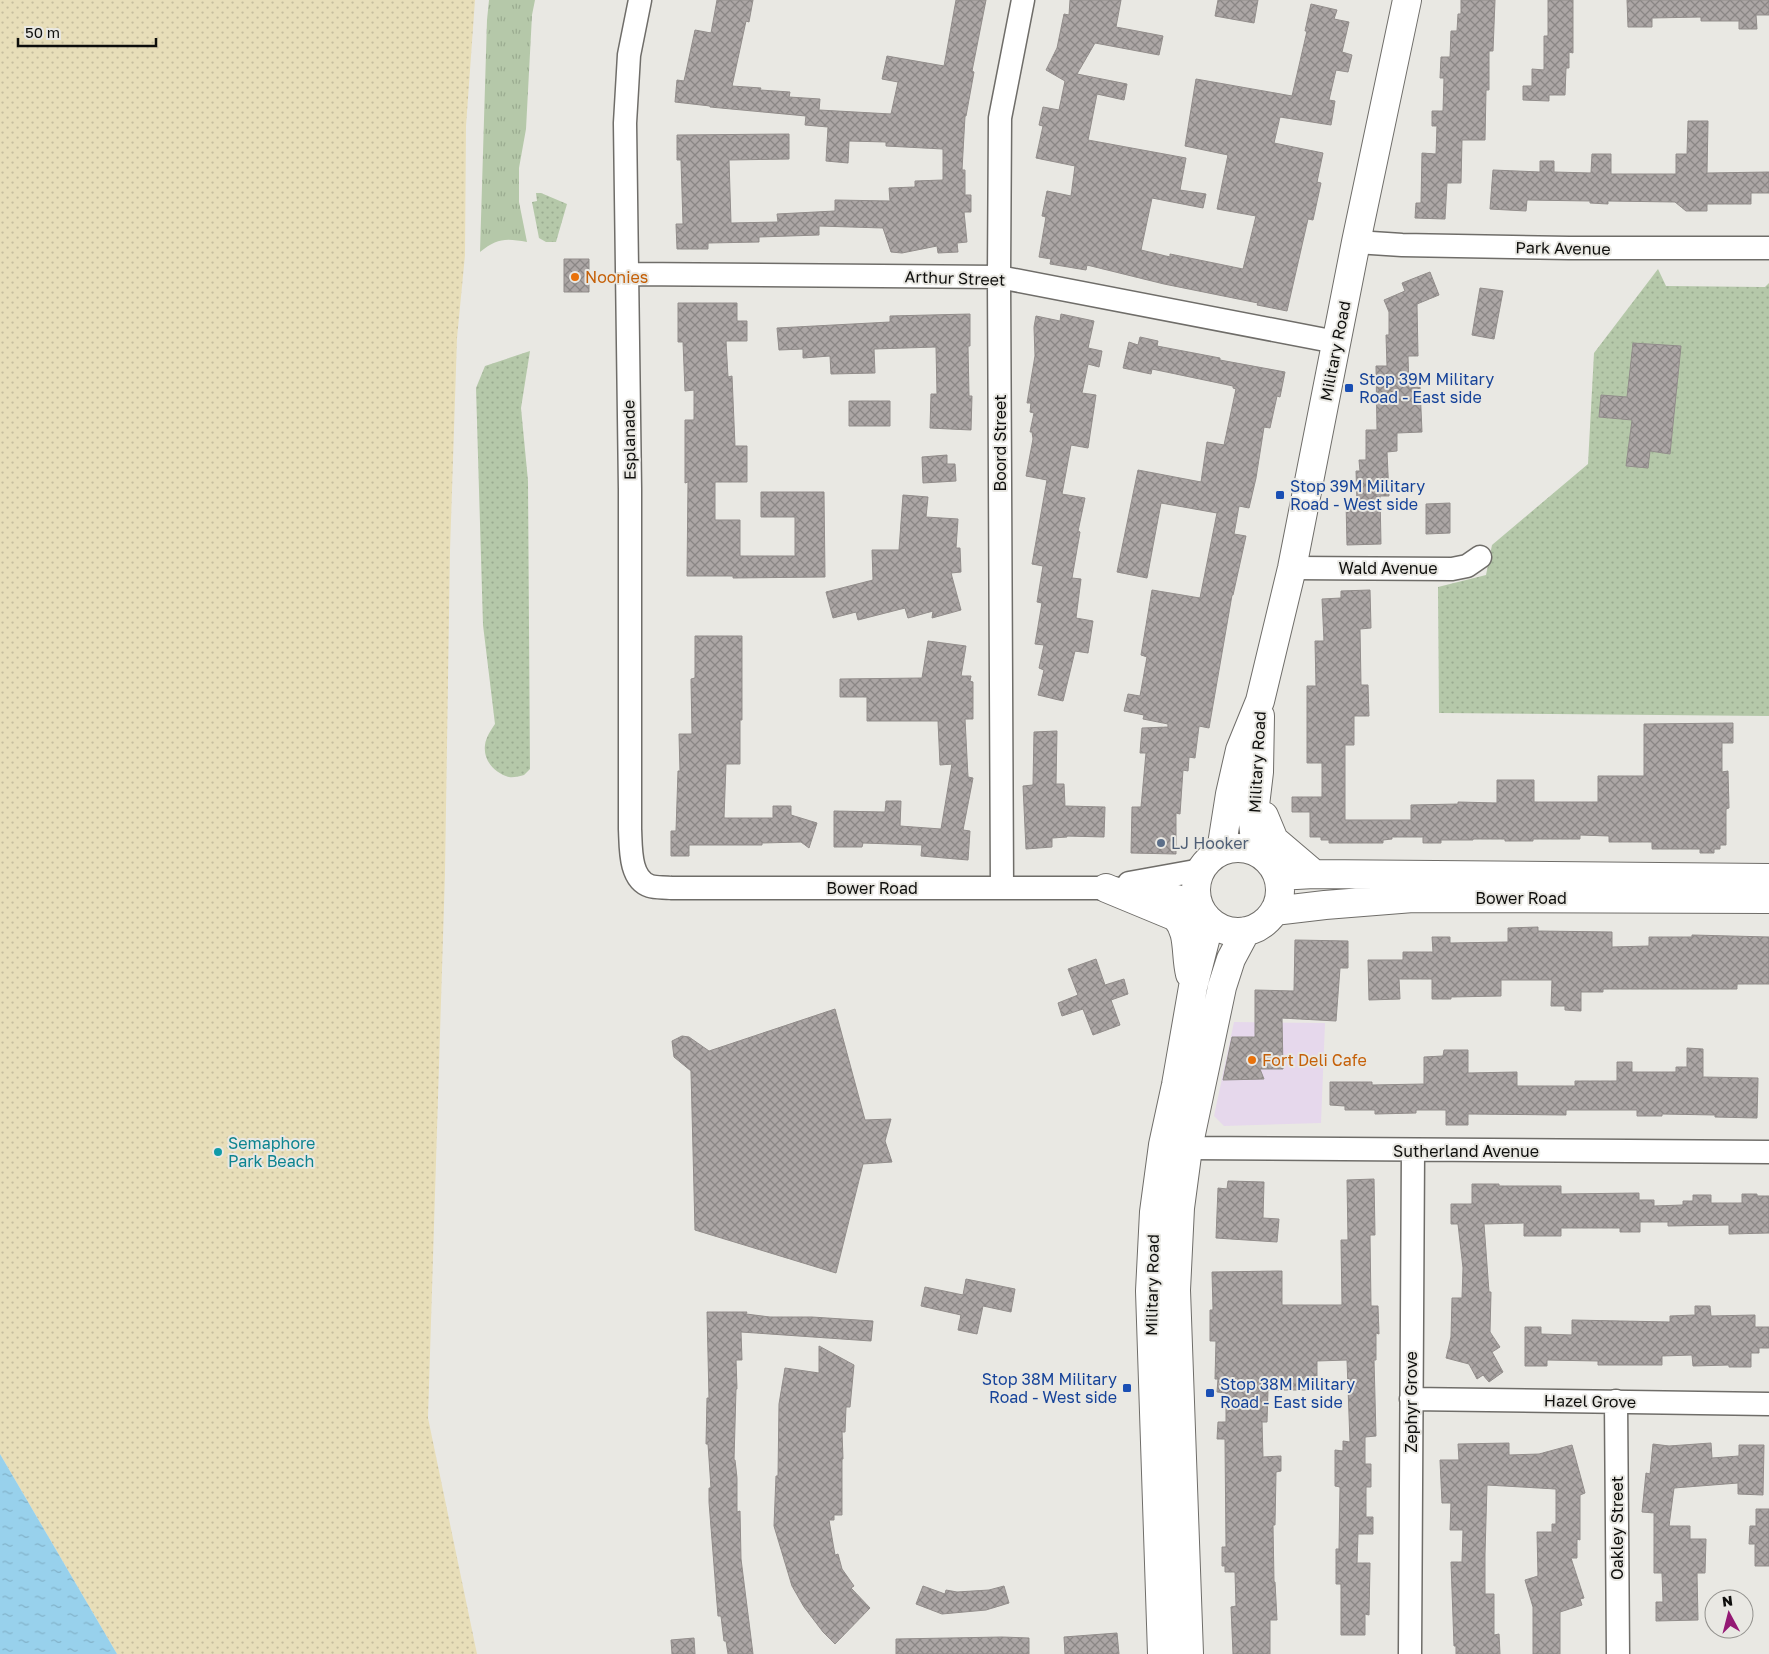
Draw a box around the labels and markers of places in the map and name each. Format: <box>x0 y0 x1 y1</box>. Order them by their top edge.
place label: Noonies <box>585 267 648 287</box>
marker: Noonies <box>569 271 581 283</box>
place label: Stop 39M Military Road - East side <box>1359 369 1494 407</box>
marker: Stop 39M Military Road - East side <box>1343 382 1355 394</box>
place label: Stop 39M Military Road - West side <box>1290 476 1425 514</box>
marker: Stop 39M Military Road - West side <box>1274 489 1286 501</box>
place label: LJ Hooker <box>1171 833 1249 853</box>
marker: LJ Hooker <box>1155 837 1167 849</box>
place label: Fort Deli Cafe <box>1262 1050 1367 1070</box>
marker: Fort Deli Cafe <box>1246 1054 1258 1066</box>
place label: Semaphore Park Beach <box>228 1133 315 1171</box>
marker: Semaphore Park Beach <box>212 1146 224 1158</box>
place label: Stop 38M Military Road - West side <box>982 1369 1117 1407</box>
place label: Stop 38M Military Road - East side <box>1220 1374 1355 1412</box>
marker: Stop 38M Military Road - West side <box>1121 1382 1133 1394</box>
marker: Stop 38M Military Road - East side <box>1204 1387 1216 1399</box>

